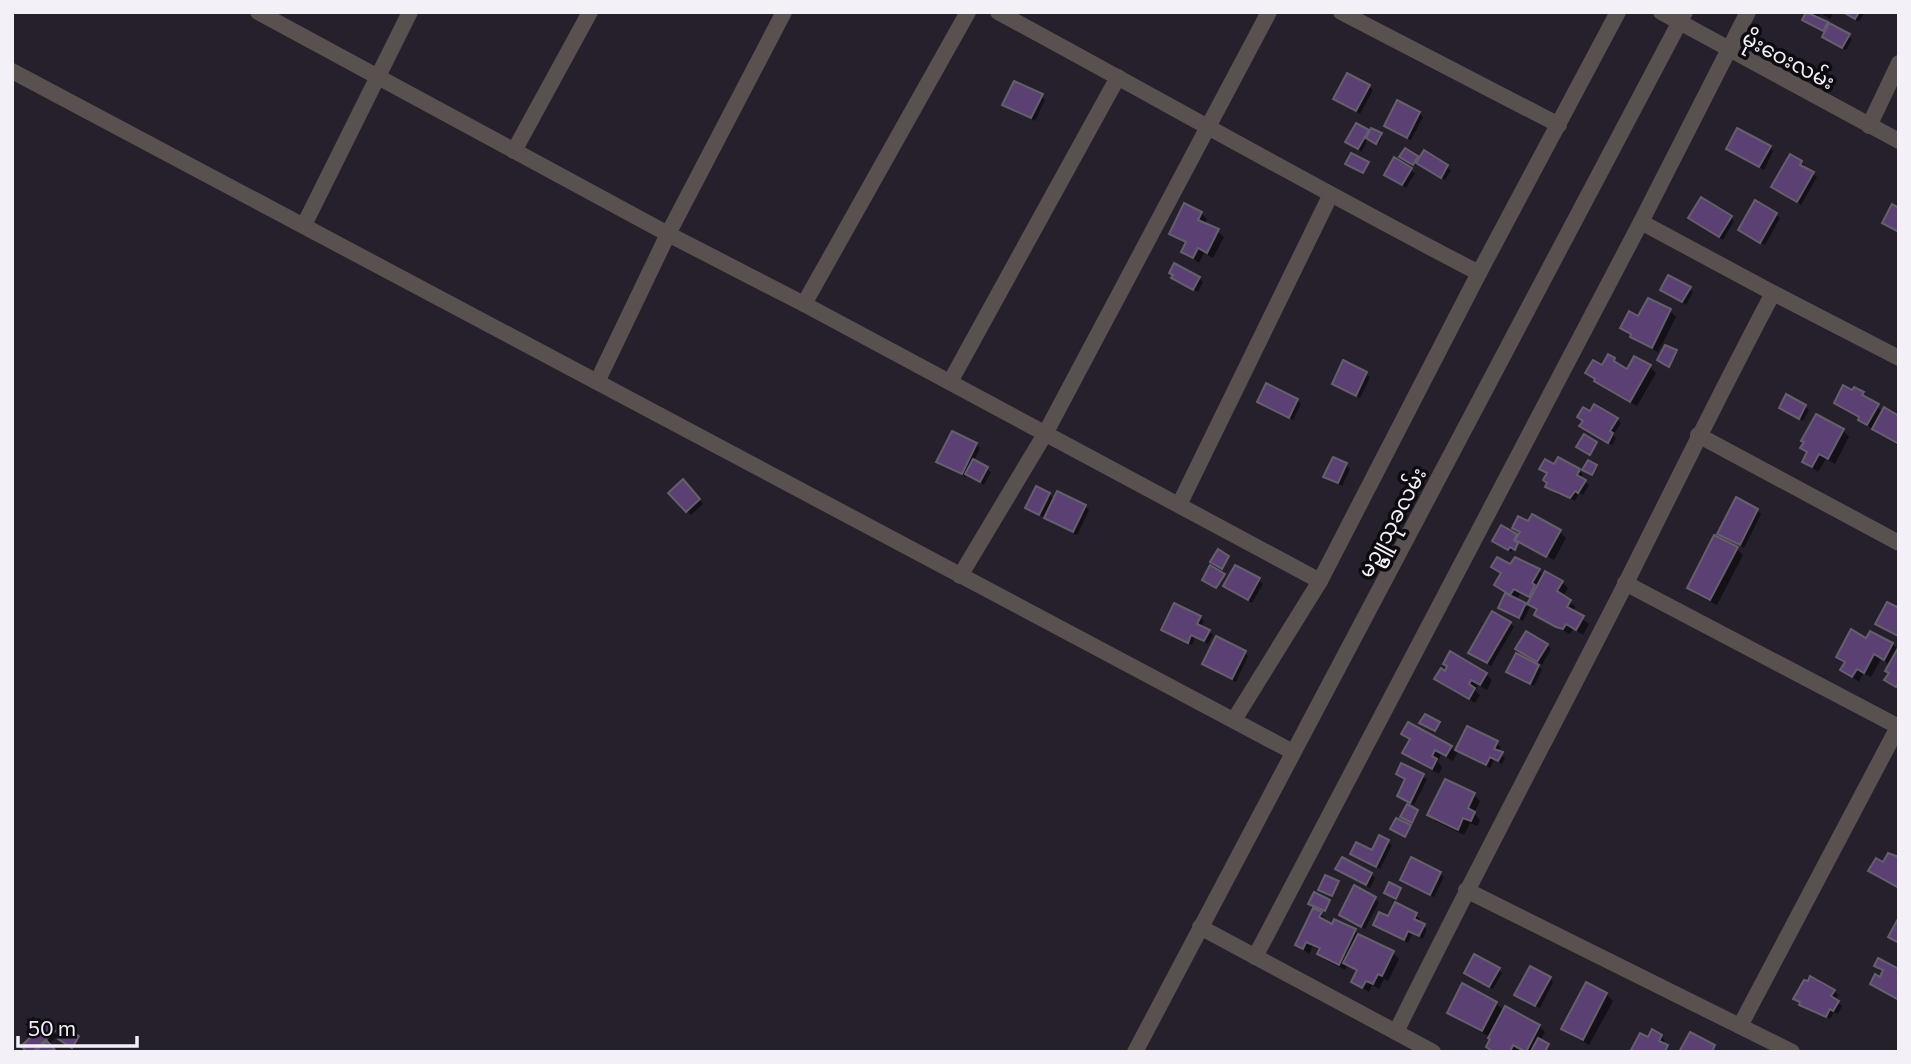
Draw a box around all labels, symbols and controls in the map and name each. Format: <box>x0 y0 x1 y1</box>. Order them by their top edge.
street label: မိုးဝေးလမ်း <box>1736 22 1840 99</box>
street label: မဥ္ဇူသုခလမ်း <box>1350 462 1436 584</box>
scale bar <box>18 1004 136 1048</box>
text: 50 m <box>28 1015 76 1040</box>

